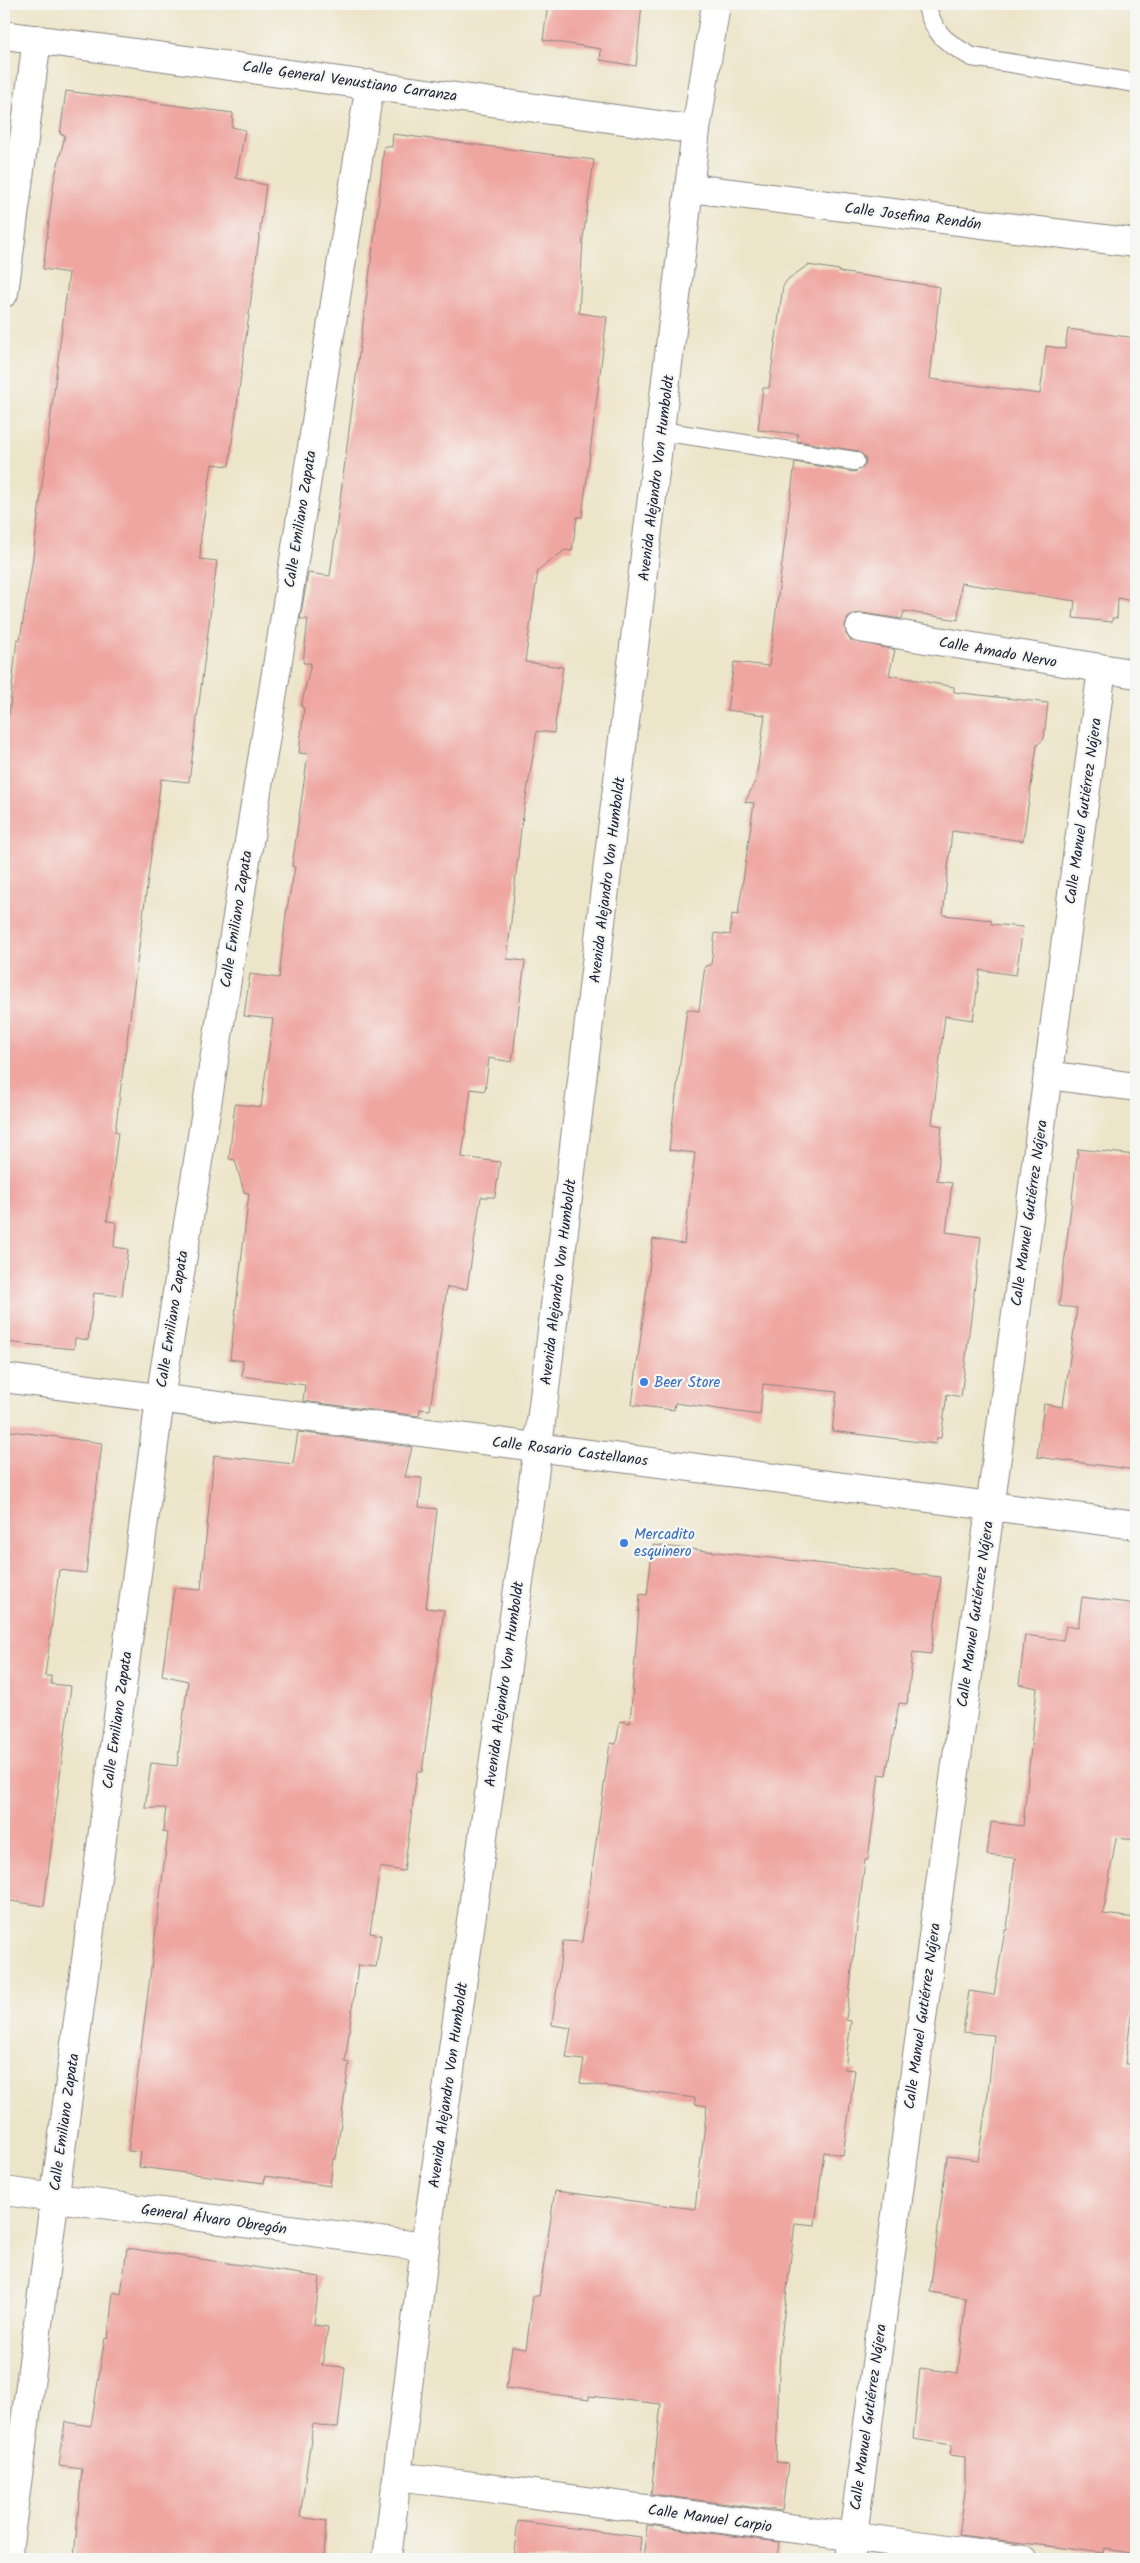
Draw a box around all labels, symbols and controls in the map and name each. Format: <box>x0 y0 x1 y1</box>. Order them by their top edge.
street label: Calle General Venustiano Carranza <box>241 55 459 109</box>
street label: Calle Josefina Rendón <box>843 197 983 237</box>
street label: Avenida Alejandro Von Humboldt <box>632 373 682 583</box>
street label: Calle Emiliano Zapata <box>278 449 324 590</box>
street label: Calle Amado Nervo <box>937 631 1059 675</box>
street label: Calle Manuel Gutiérrez Nájera <box>1059 716 1109 906</box>
street label: Avenida Alejandro Von Humboldt <box>583 775 633 985</box>
street label: Calle Emiliano Zapata <box>214 849 260 990</box>
street label: Calle Manuel Gutiérrez Nájera <box>1005 1118 1055 1308</box>
street label: Avenida Alejandro Von Humboldt <box>534 1177 584 1387</box>
street label: Calle Emiliano Zapata <box>150 1249 196 1390</box>
place label: Beer Store <box>654 1371 721 1395</box>
marker: Beer Store <box>638 1376 650 1388</box>
street label: Calle Rosario Castellanos <box>491 1431 650 1474</box>
street label: Calle Manuel Gutiérrez Nájera <box>951 1519 1001 1709</box>
place label: Mercadito esquinero <box>634 1523 695 1564</box>
marker: Mercadito esquinero <box>618 1537 630 1549</box>
street label: Avenida Alejandro Von Humboldt <box>479 1580 531 1789</box>
street label: Calle Emiliano Zapata <box>96 1650 140 1791</box>
street label: Calle Manuel Gutiérrez Nájera <box>898 1921 948 2111</box>
street label: Avenida Alejandro Von Humboldt <box>423 1981 475 2190</box>
street label: Calle Emiliano Zapata <box>43 2052 87 2193</box>
street label: General Álvaro Obregón <box>139 2198 288 2242</box>
street label: Calle Manuel Gutiérrez Nájera <box>844 2322 894 2512</box>
street label: Calle Manuel Carpio <box>646 2498 774 2540</box>

